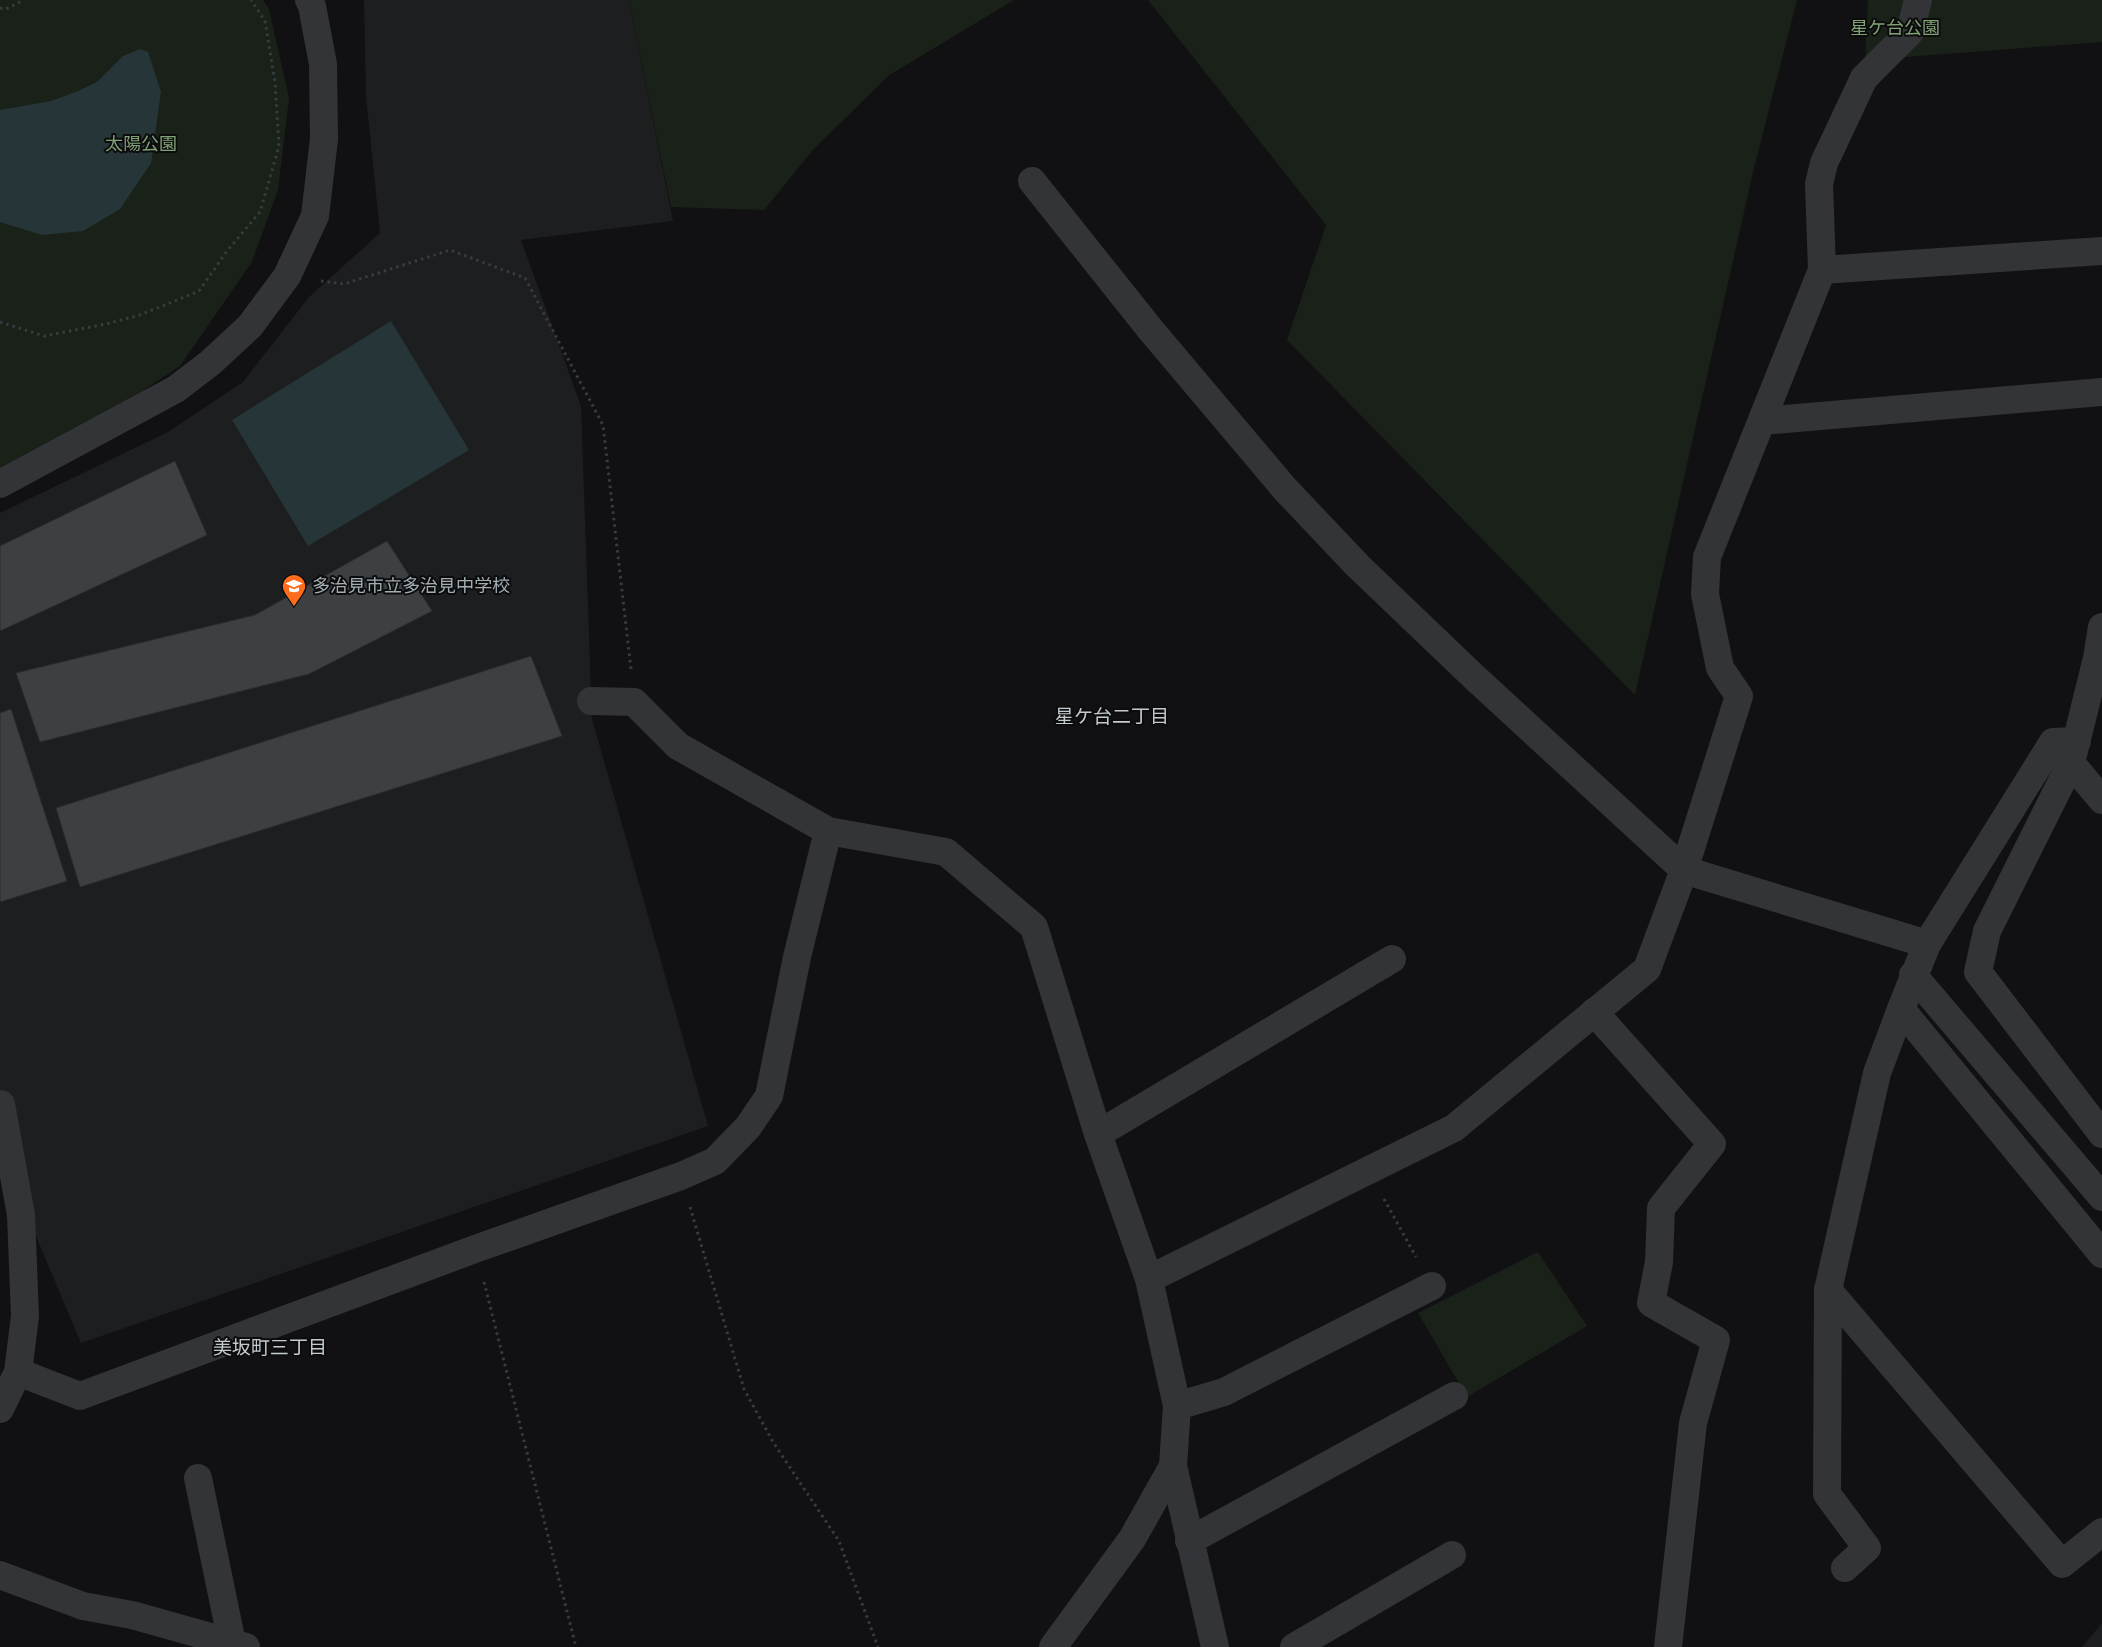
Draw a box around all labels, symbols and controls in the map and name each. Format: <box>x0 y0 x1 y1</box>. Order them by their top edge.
park label: 星ケ台公園 <box>1850 15 1940 39</box>
park label: 太陽公園 <box>105 131 177 155</box>
school or university icon: 多治見市立多治見中学校 <box>281 573 307 607</box>
place label: 多治見市立多治見中学校 <box>312 573 510 597</box>
district label: 星ケ台二丁目 <box>1055 703 1169 729</box>
district label: 美坂町三丁目 <box>213 1334 327 1360</box>

